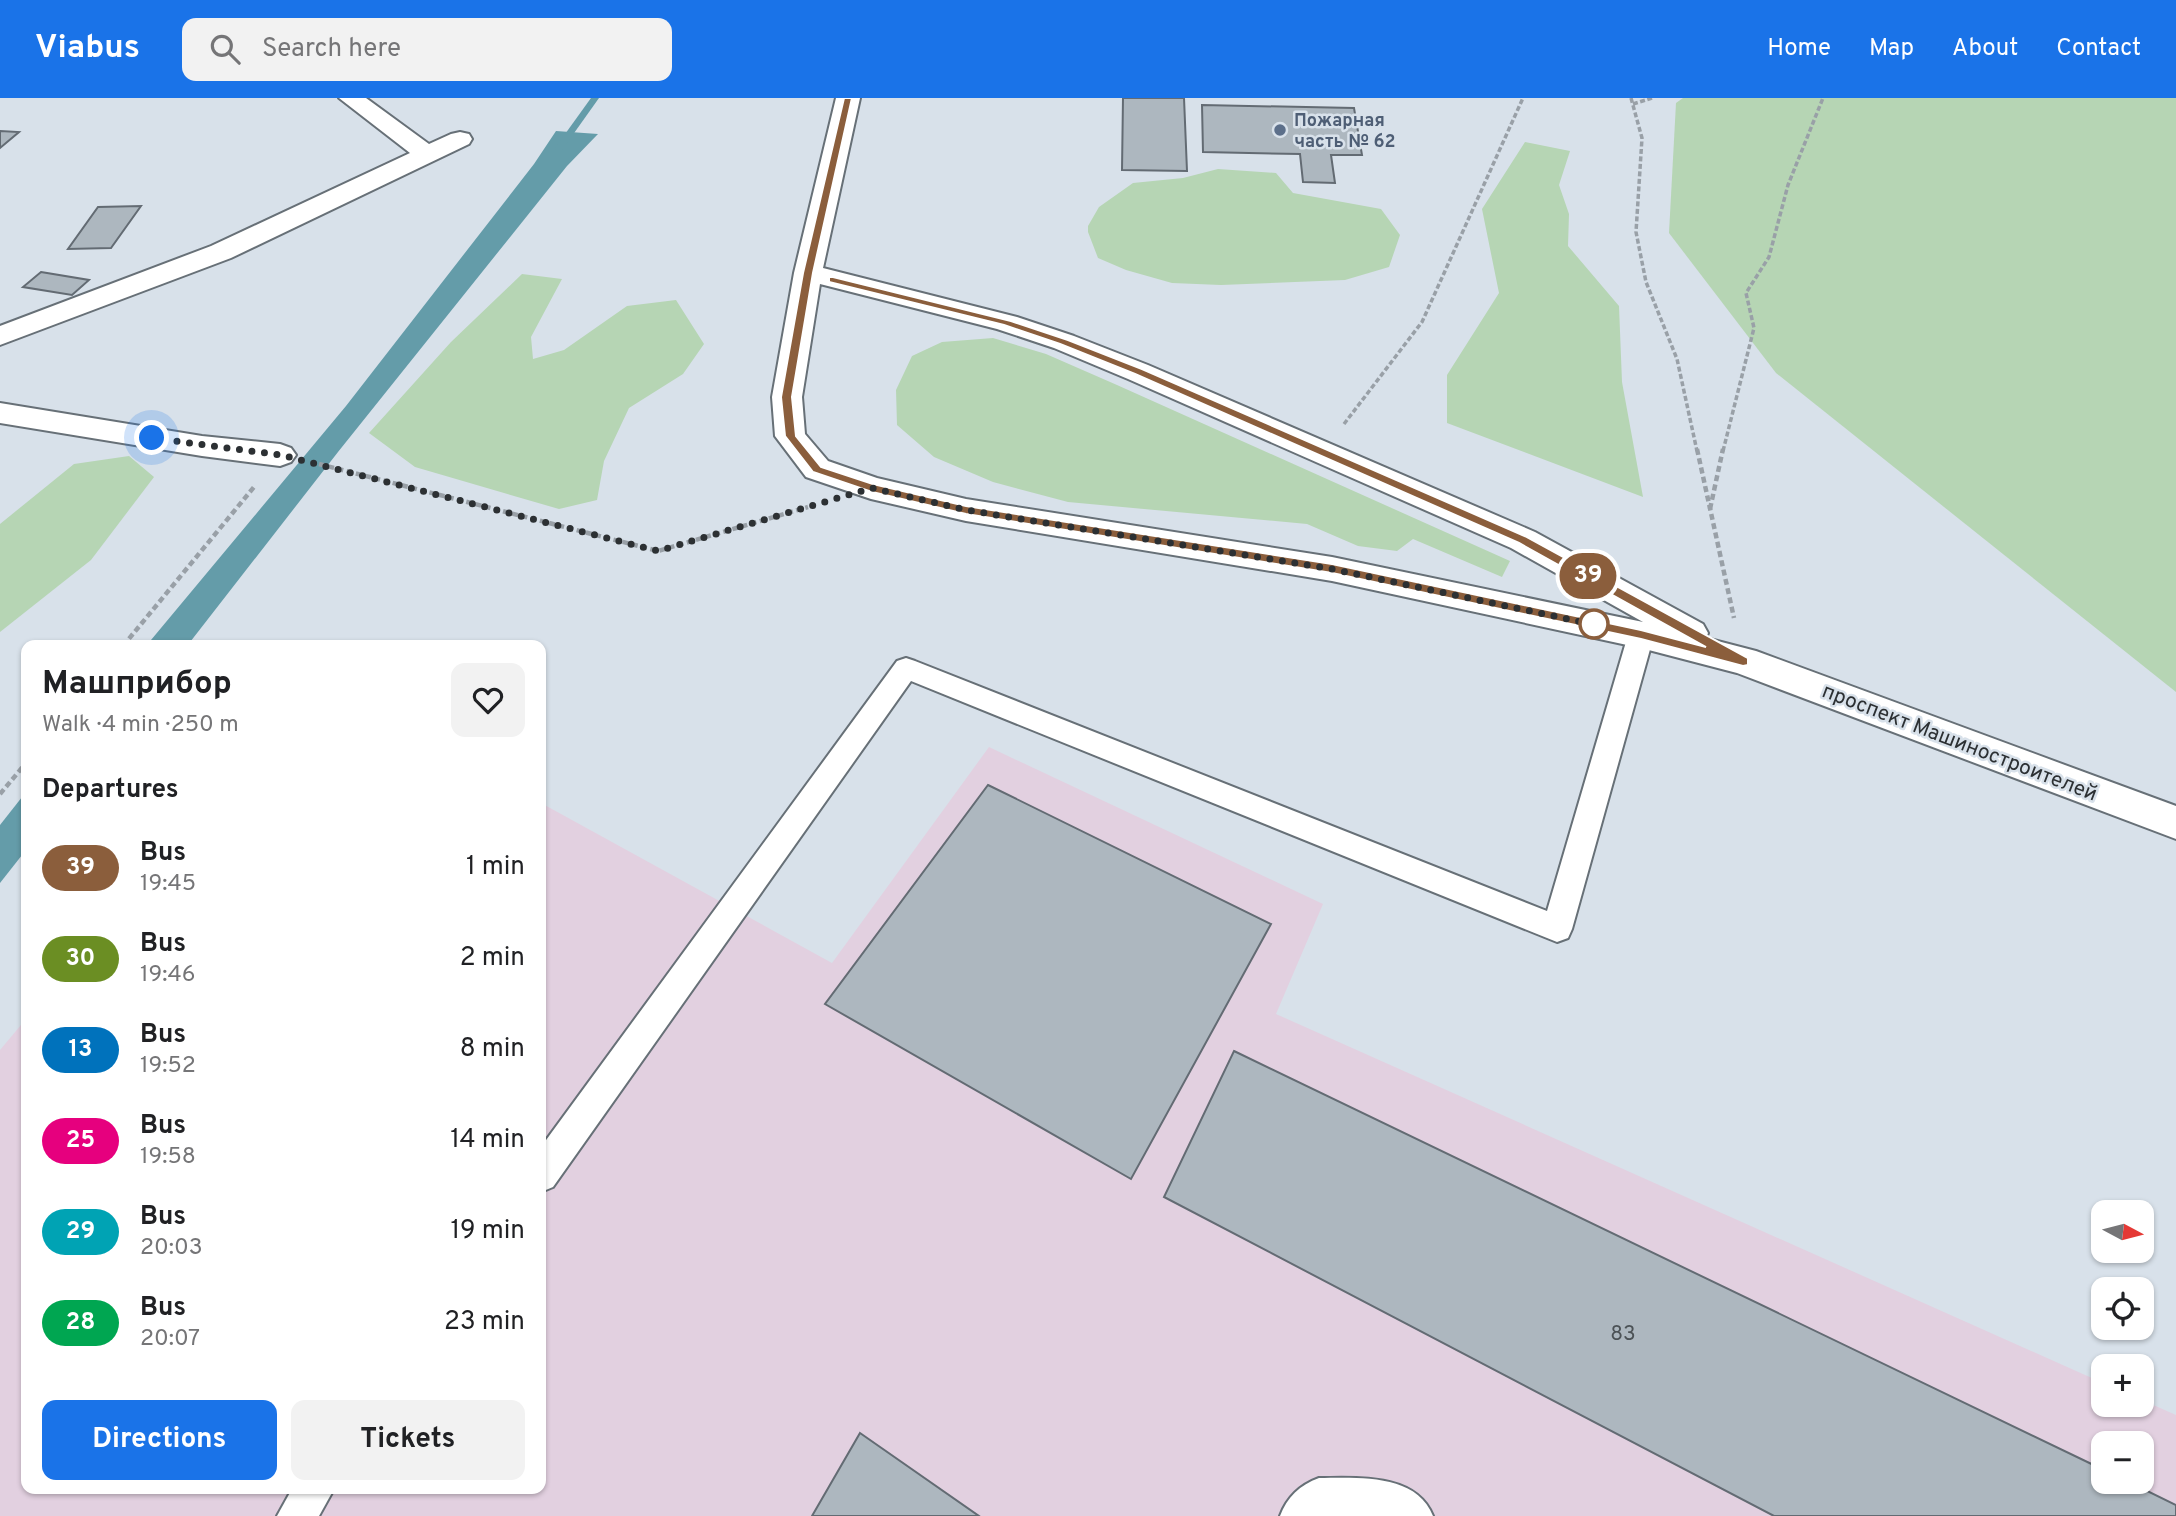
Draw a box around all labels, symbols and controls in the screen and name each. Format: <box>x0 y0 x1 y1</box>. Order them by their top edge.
search box <box>182 18 672 81</box>
text: Viabus <box>35 28 140 70</box>
icon: search <box>206 30 244 68</box>
text: Search here <box>262 33 401 66</box>
text: Home <box>1767 34 1831 64</box>
text: Map <box>1869 34 1914 64</box>
text: About <box>1952 34 2018 64</box>
text: Contact <box>2056 34 2141 64</box>
place label: Пожарная часть № 62 <box>1294 110 1396 154</box>
marker: Пожарная часть № 62 <box>1272 122 1288 138</box>
your location <box>134 420 169 455</box>
line badge: 39 <box>1556 553 1620 599</box>
text: 39 <box>1573 561 1603 591</box>
unlabelled marker <box>1579 609 1609 639</box>
button: heart <box>451 663 525 737</box>
text: Машприбор <box>42 664 232 706</box>
street label: проспект Машиностроителей <box>1818 678 2101 808</box>
text: Walk · 4 min · 250 m <box>42 711 239 740</box>
text: Departures <box>42 774 179 807</box>
text: Bus <box>140 837 186 870</box>
text: 1 min <box>466 851 525 884</box>
text: 39 <box>66 853 95 883</box>
text: 19:45 <box>140 870 196 899</box>
text: Bus <box>140 928 186 961</box>
text: 2 min <box>460 942 525 975</box>
text: 30 <box>66 944 95 974</box>
text: 19:46 <box>140 961 196 990</box>
text: Bus <box>140 1019 186 1052</box>
text: 8 min <box>460 1033 525 1066</box>
text: 13 <box>69 1035 93 1065</box>
text: 19:52 <box>140 1052 196 1081</box>
text: Bus <box>140 1110 186 1143</box>
text: 14 min <box>450 1124 525 1157</box>
text: 25 <box>66 1126 95 1156</box>
text: 19:58 <box>140 1143 196 1172</box>
north arrow <box>2091 1200 2154 1264</box>
map controls <box>2091 1200 2154 1494</box>
text: Bus <box>140 1201 186 1234</box>
text: 19 min <box>450 1215 525 1248</box>
text: 29 <box>66 1217 95 1247</box>
text: 20:03 <box>140 1234 203 1263</box>
button: locate <box>2091 1277 2154 1340</box>
text: Bus <box>140 1292 186 1325</box>
text: 23 min <box>444 1306 525 1339</box>
text: 28 <box>66 1308 95 1338</box>
house number: 83 <box>1610 1321 1636 1348</box>
text: 20:07 <box>140 1325 200 1354</box>
button: + <box>2091 1354 2154 1417</box>
button: Directions <box>42 1400 277 1480</box>
button: Tickets <box>291 1400 525 1480</box>
button: − <box>2091 1431 2154 1494</box>

